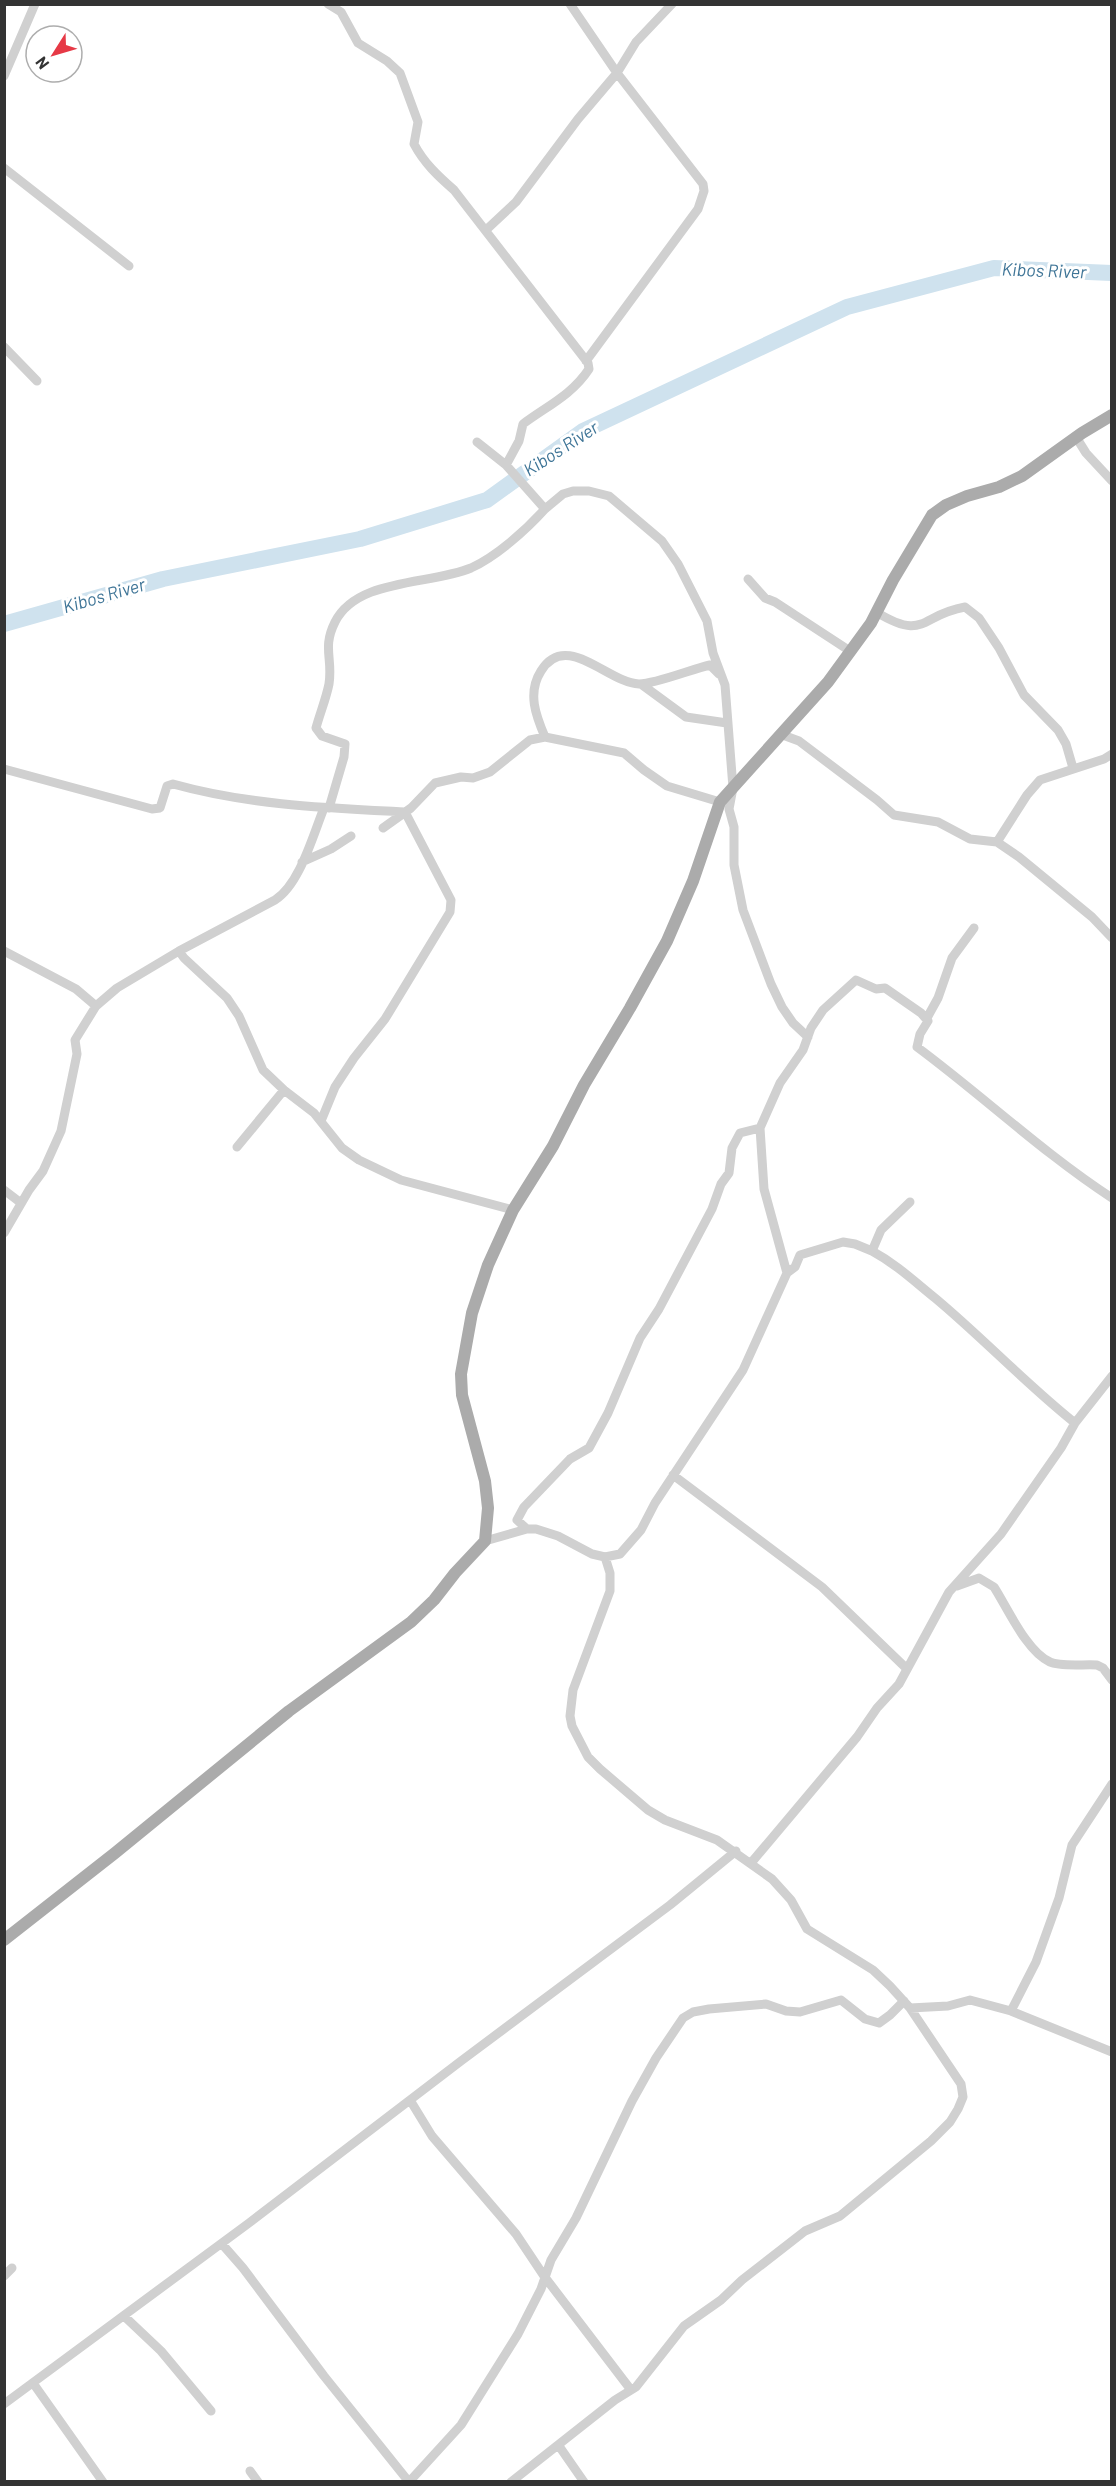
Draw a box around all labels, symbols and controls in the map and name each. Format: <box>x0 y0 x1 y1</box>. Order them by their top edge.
north arrow <box>24 24 84 84</box>
text: N <box>31 53 52 73</box>
water label: Kibos River <box>1001 258 1087 282</box>
water label: Kibos River <box>519 416 603 480</box>
water label: Kibos River <box>60 573 148 617</box>

